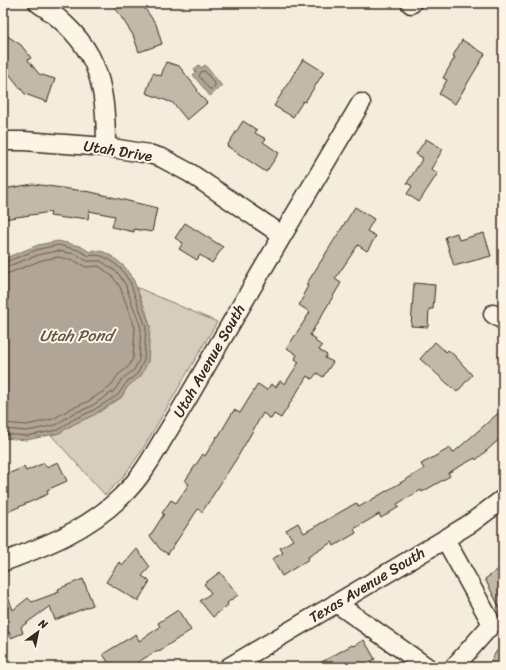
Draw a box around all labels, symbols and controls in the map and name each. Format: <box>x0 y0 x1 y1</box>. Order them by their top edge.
street label: Utah Drive <box>82 133 154 169</box>
street label: Utah Avenue South <box>166 299 252 423</box>
water label: Utah Pond <box>39 321 117 350</box>
street label: Texas Avenue South <box>304 540 430 630</box>
north arrow <box>18 612 58 652</box>
text: N <box>34 613 52 634</box>

